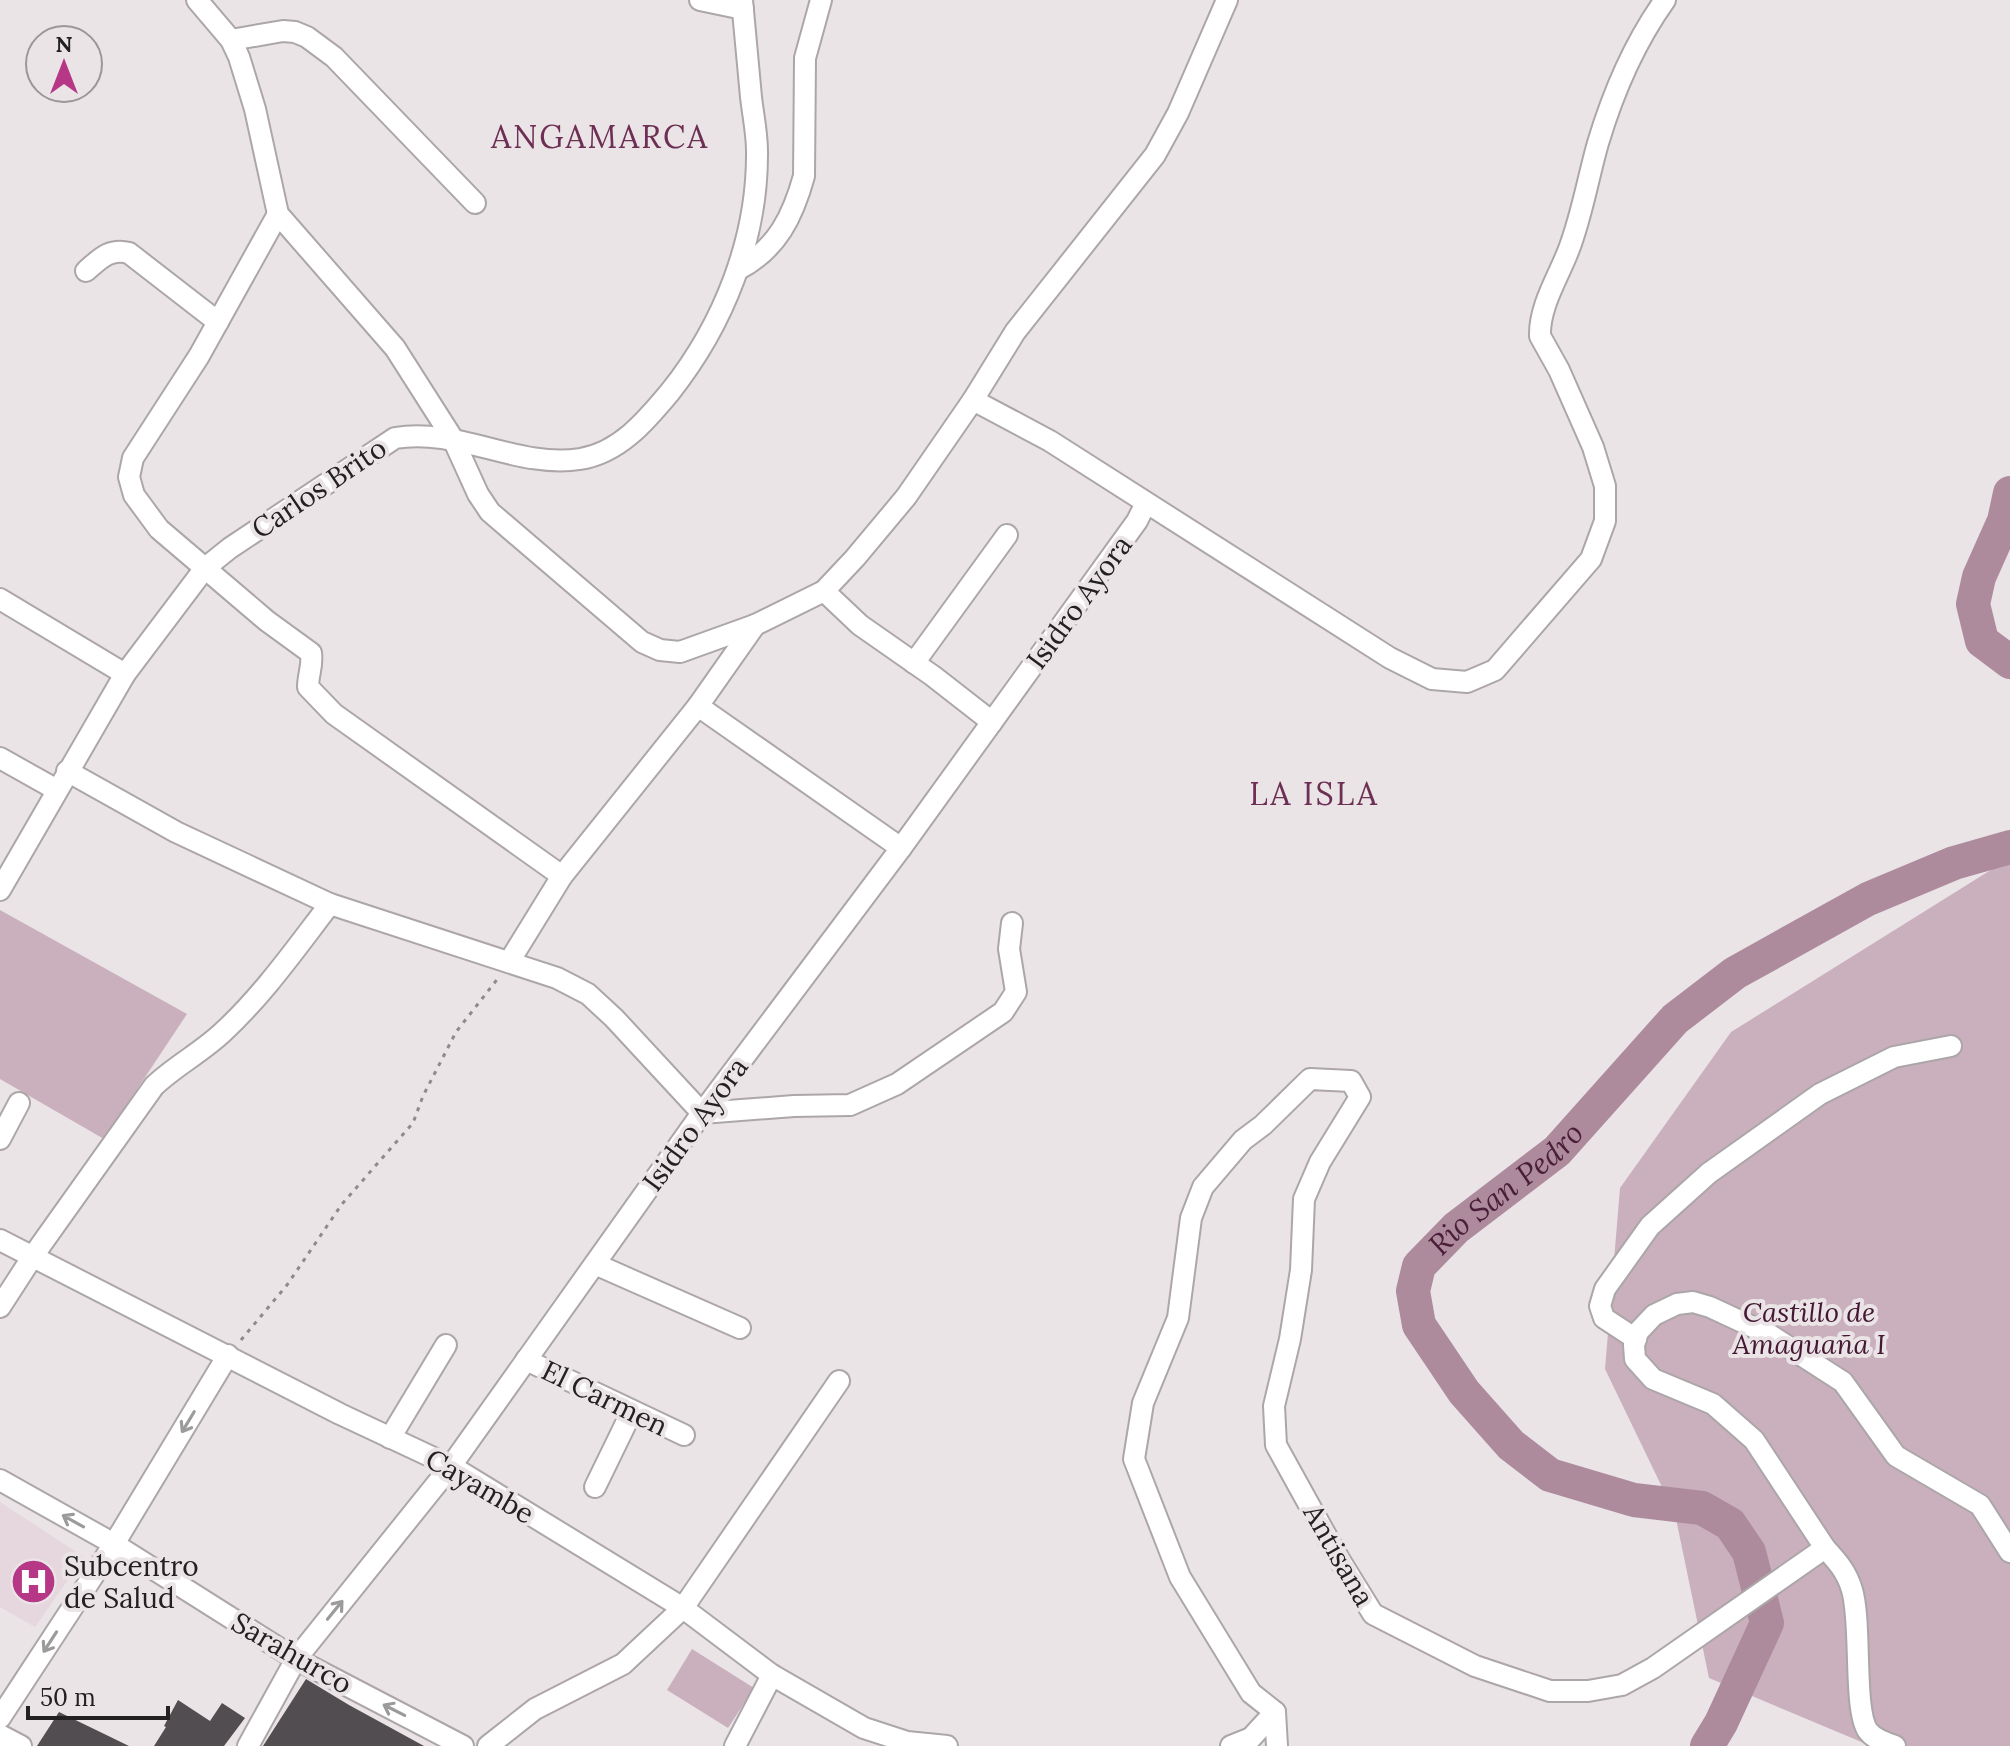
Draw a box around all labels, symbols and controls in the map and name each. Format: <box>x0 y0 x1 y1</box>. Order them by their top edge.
north arrow <box>24 24 104 104</box>
text: N <box>55 30 73 58</box>
district label: ANGAMARCA <box>490 116 709 157</box>
street label: Carlos Brito <box>245 430 393 546</box>
street label: Isidro Ayora <box>1018 528 1140 676</box>
district label: LA ISLA <box>1249 773 1379 814</box>
street label: Isidro Ayora <box>634 1050 756 1198</box>
water label: Rio San Pedro <box>1420 1114 1591 1263</box>
park label: Castillo de Amaguaña I <box>1731 1294 1886 1362</box>
street label: El Carmen <box>536 1352 674 1444</box>
one-way arrow <box>179 1410 195 1433</box>
street label: Cayambe <box>419 1441 541 1531</box>
street label: Antisana <box>1295 1497 1383 1612</box>
one-way arrow <box>62 1513 86 1528</box>
place label: Subcentro de Salud <box>64 1548 199 1616</box>
hospital icon: Subcentro de Salud <box>9 1558 57 1606</box>
one-way arrow <box>326 1600 344 1621</box>
street label: Sarahurco <box>225 1604 359 1702</box>
one-way arrow <box>41 1631 58 1653</box>
scale bar <box>28 1670 168 1720</box>
text: 50 m <box>40 1682 96 1713</box>
one-way arrow <box>382 1702 406 1717</box>

